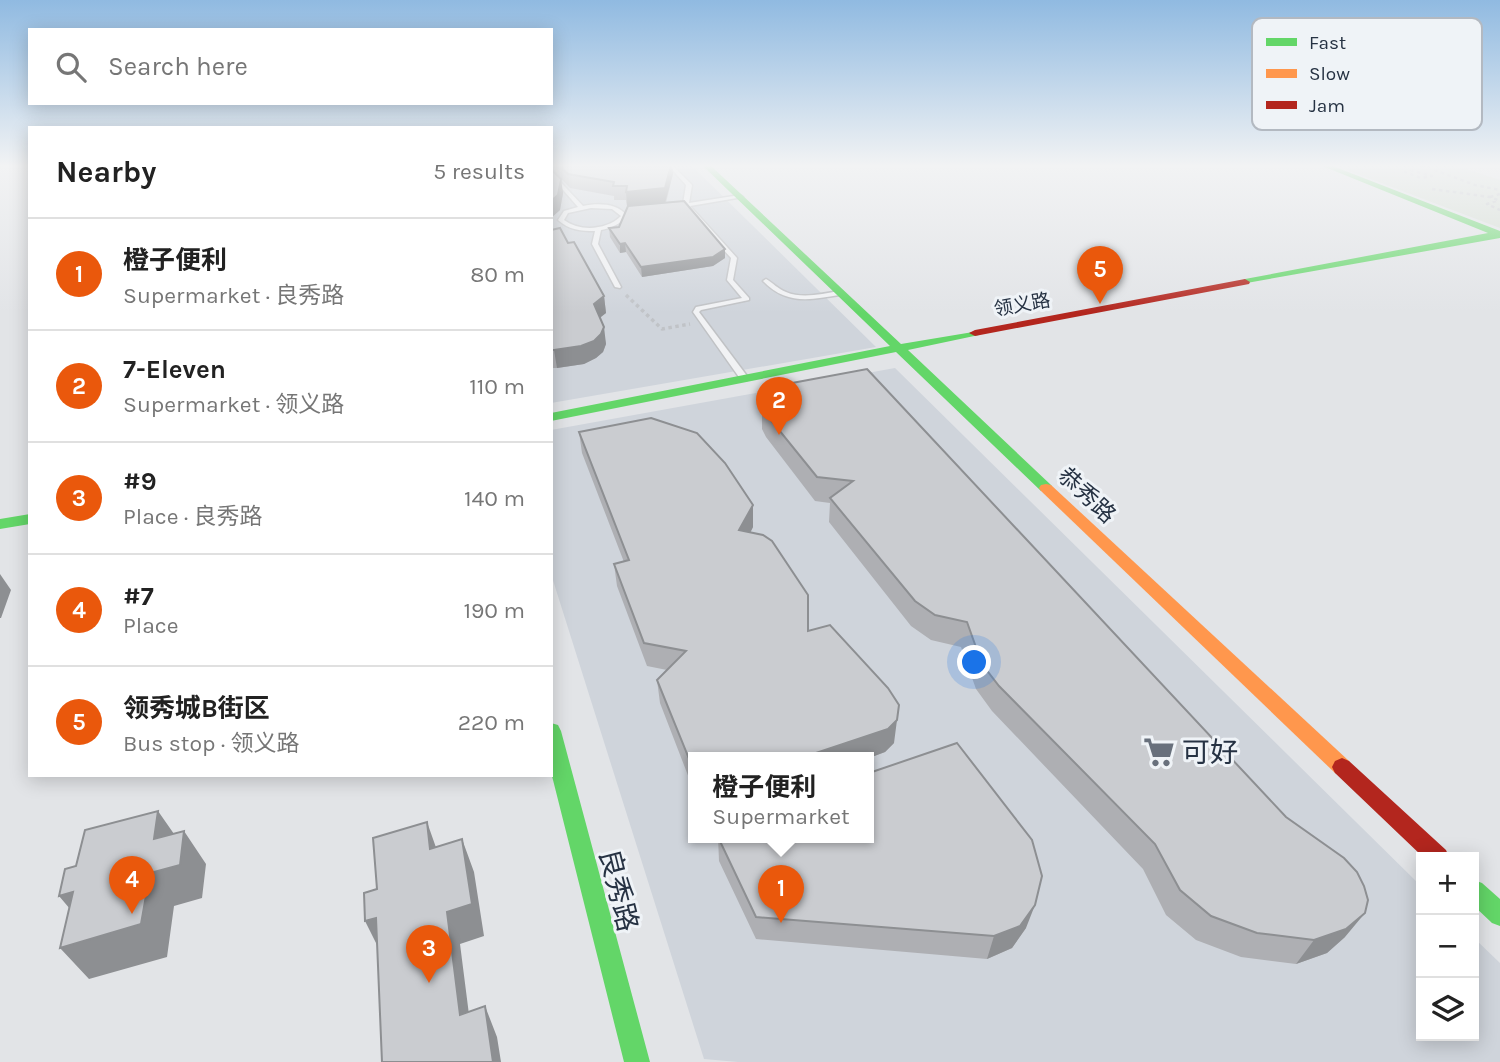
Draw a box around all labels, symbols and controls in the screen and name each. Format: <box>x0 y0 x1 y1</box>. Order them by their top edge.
legend <box>1252 18 1482 130</box>
search box <box>28 28 553 105</box>
text: Fast <box>1309 32 1346 54</box>
icon: search <box>52 48 90 86</box>
text: Search here <box>108 51 248 82</box>
text: Slow <box>1309 63 1350 85</box>
text: Jam <box>1309 95 1345 117</box>
text: Nearby <box>56 154 156 190</box>
text: 5 results <box>433 158 525 185</box>
text: 橙子便利 <box>123 245 227 276</box>
pin: 5 <box>1077 246 1123 304</box>
text: 1 <box>75 261 83 288</box>
text: 80 m <box>470 261 525 288</box>
text: Supermarket · 良秀路 <box>123 282 344 309</box>
street label: 领义路 <box>992 289 1052 321</box>
text: 7-Eleven <box>123 354 226 385</box>
text: 2 <box>72 373 86 400</box>
text: 110 m <box>469 373 525 400</box>
pin: 2 <box>756 377 802 435</box>
text: Supermarket · 领义路 <box>123 391 344 418</box>
street label: 恭秀路 <box>1052 462 1121 529</box>
text: #9 <box>123 466 157 497</box>
text: 3 <box>72 485 86 512</box>
text: 140 m <box>464 485 525 512</box>
text: Place · 良秀路 <box>123 503 263 530</box>
text: #7 <box>123 581 154 612</box>
text: 4 <box>72 597 86 624</box>
text: 190 m <box>463 597 525 624</box>
text: Place <box>123 612 179 639</box>
your location <box>957 645 991 679</box>
text: 领秀城B街区 <box>123 693 270 724</box>
text: 5 <box>72 709 86 736</box>
text: 220 m <box>458 709 525 736</box>
text: Bus stop · 领义路 <box>123 730 300 757</box>
supermarket icon: 可好 <box>1142 735 1176 769</box>
place label: 可好 <box>1182 736 1238 769</box>
popup <box>688 752 874 843</box>
text: 橙子便利 <box>712 772 816 803</box>
text: Supermarket <box>712 803 850 830</box>
street label: 良秀路 <box>592 845 645 935</box>
map controls <box>1416 852 1479 1041</box>
button: + <box>1416 852 1479 915</box>
pin: 4 <box>109 856 155 914</box>
pin: 1 <box>758 865 804 923</box>
button: − <box>1416 915 1479 978</box>
pin: 3 <box>406 925 452 983</box>
button: layers <box>1416 978 1479 1041</box>

